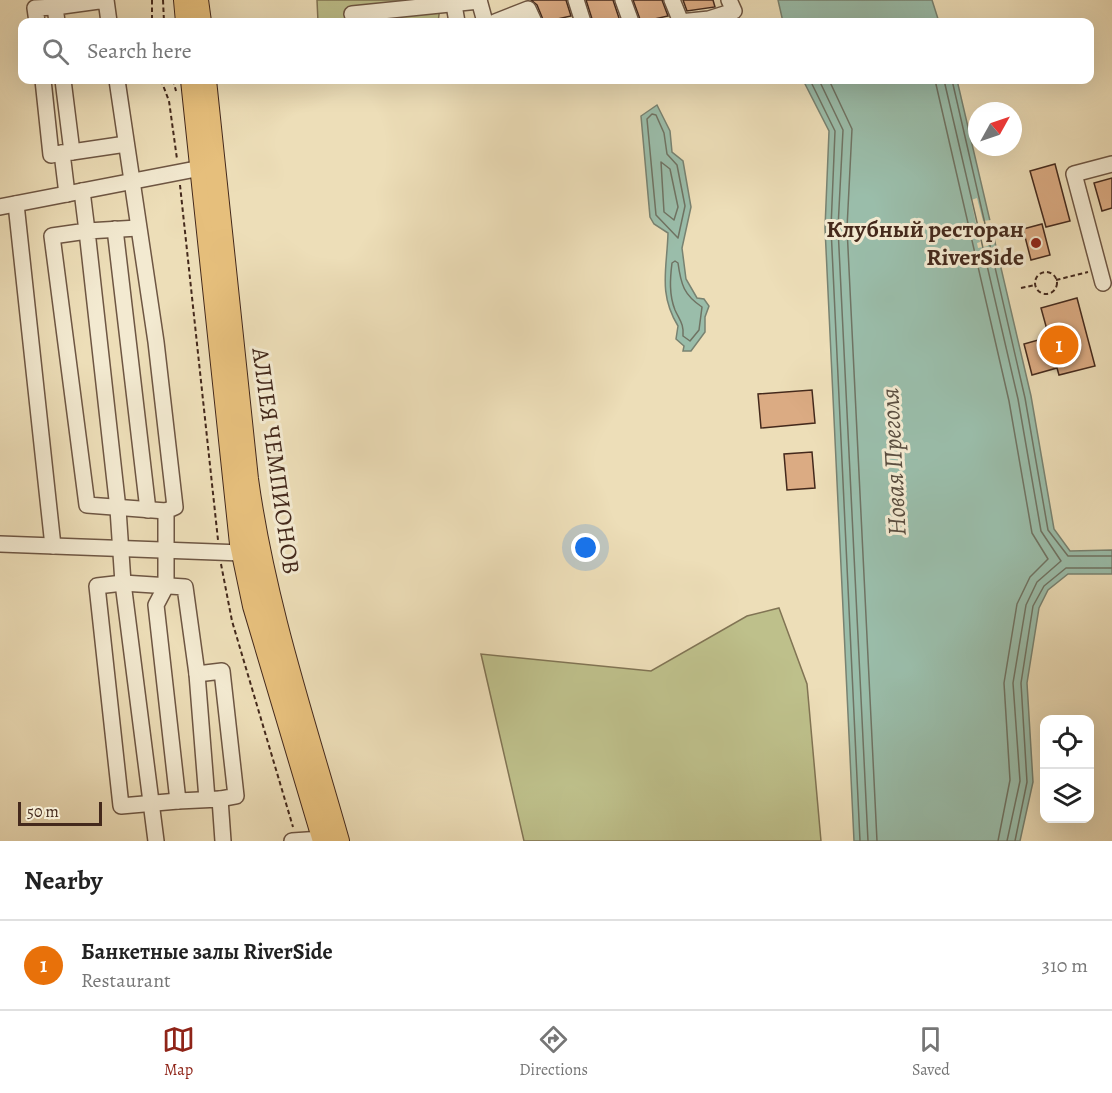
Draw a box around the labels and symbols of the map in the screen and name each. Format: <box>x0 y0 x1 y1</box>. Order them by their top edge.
north arrow <box>968 102 1022 156</box>
place label: Клубный ресторан RiverSide <box>826 213 1024 273</box>
marker: Клубный ресторан RiverSide <box>1029 236 1043 250</box>
pin: 1 <box>1040 322 1078 368</box>
street label: АЛЛЕЯ ЧЕМПИОНОВ <box>244 345 308 576</box>
water label: Новая Преголя <box>872 387 915 537</box>
your location <box>571 533 600 562</box>
scale bar <box>18 799 102 826</box>

